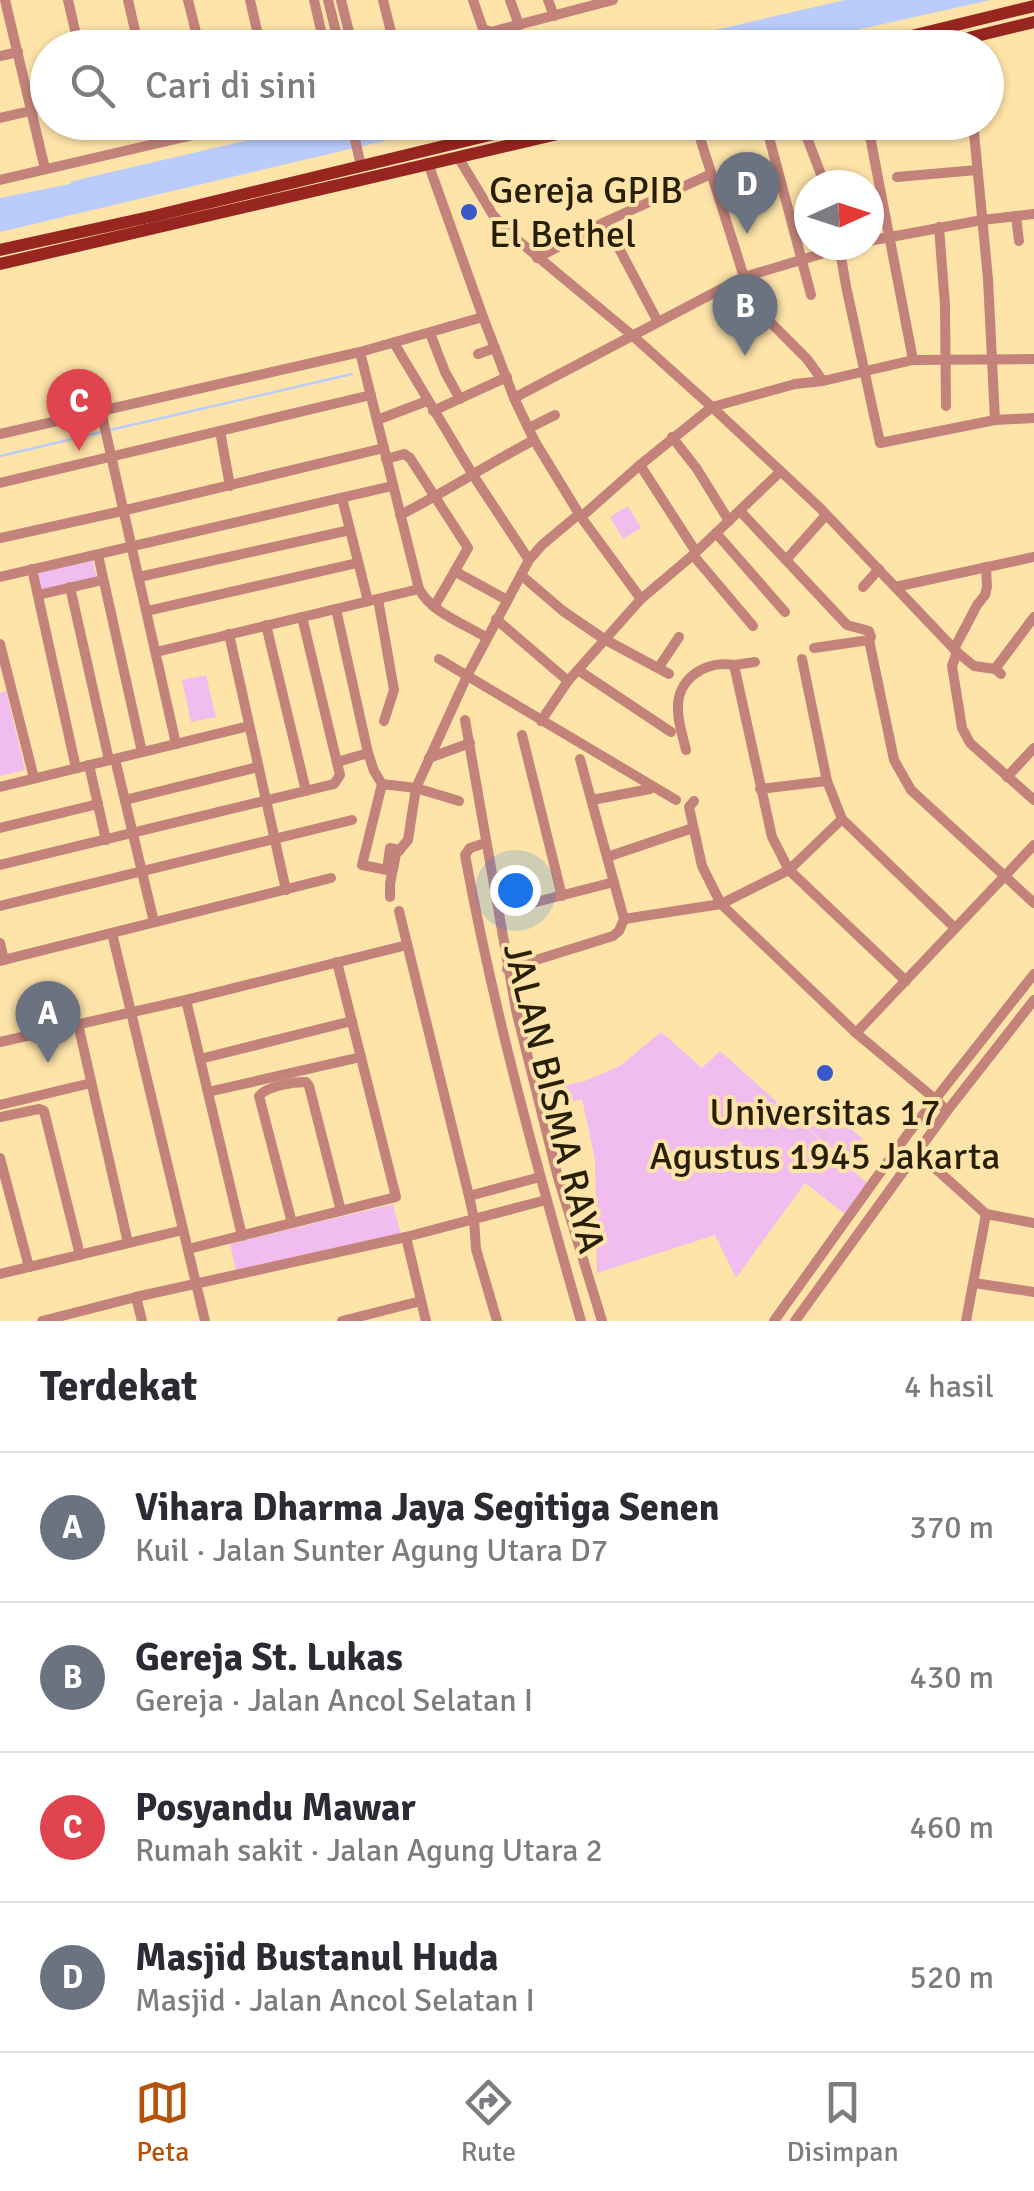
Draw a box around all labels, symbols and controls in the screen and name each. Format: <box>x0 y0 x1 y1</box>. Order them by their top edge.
search box <box>30 30 1004 140</box>
icon: search <box>65 58 120 113</box>
text: Cari di sini <box>145 62 317 109</box>
pin: D <box>714 152 780 234</box>
place label: Gereja GPIB El Bethel <box>489 167 683 258</box>
north arrow <box>794 170 884 260</box>
marker: Gereja GPIB El Bethel <box>458 201 480 223</box>
pin: B <box>712 274 778 356</box>
pin: C <box>46 368 112 451</box>
your location <box>490 865 541 916</box>
street label: JALAN BISMA RAYA <box>493 938 615 1258</box>
pin: A <box>15 980 80 1063</box>
marker: Universitas 17 Agustus 1945 Jakarta <box>814 1062 836 1084</box>
place label: Universitas 17 Agustus 1945 Jakarta <box>650 1089 1000 1180</box>
text: Terdekat <box>40 1361 197 1412</box>
text: 4 hasil <box>904 1367 994 1406</box>
text: Vihara Dharma Jaya Segitiga Senen <box>135 1484 719 1531</box>
text: A <box>62 1508 83 1547</box>
text: 370 m <box>910 1508 994 1547</box>
text: Kuil · Jalan Sunter Agung Utara D7 <box>135 1531 608 1570</box>
text: Gereja St. Lukas <box>135 1634 403 1681</box>
text: B <box>63 1658 82 1697</box>
text: 430 m <box>910 1658 994 1697</box>
text: Gereja · Jalan Ancol Selatan I <box>135 1681 533 1720</box>
text: Posyandu Mawar <box>135 1784 416 1831</box>
text: C <box>63 1808 82 1847</box>
text: 460 m <box>910 1808 994 1847</box>
text: Rumah sakit · Jalan Agung Utara 2 <box>135 1831 603 1870</box>
text: Masjid Bustanul Huda <box>135 1934 498 1981</box>
text: D <box>62 1958 83 1997</box>
text: 520 m <box>910 1958 994 1997</box>
text: Masjid · Jalan Ancol Selatan I <box>135 1981 535 2020</box>
tab: Peta <box>135 2075 190 2169</box>
tab: Rute <box>461 2075 516 2169</box>
tab: Disimpan <box>786 2075 899 2169</box>

